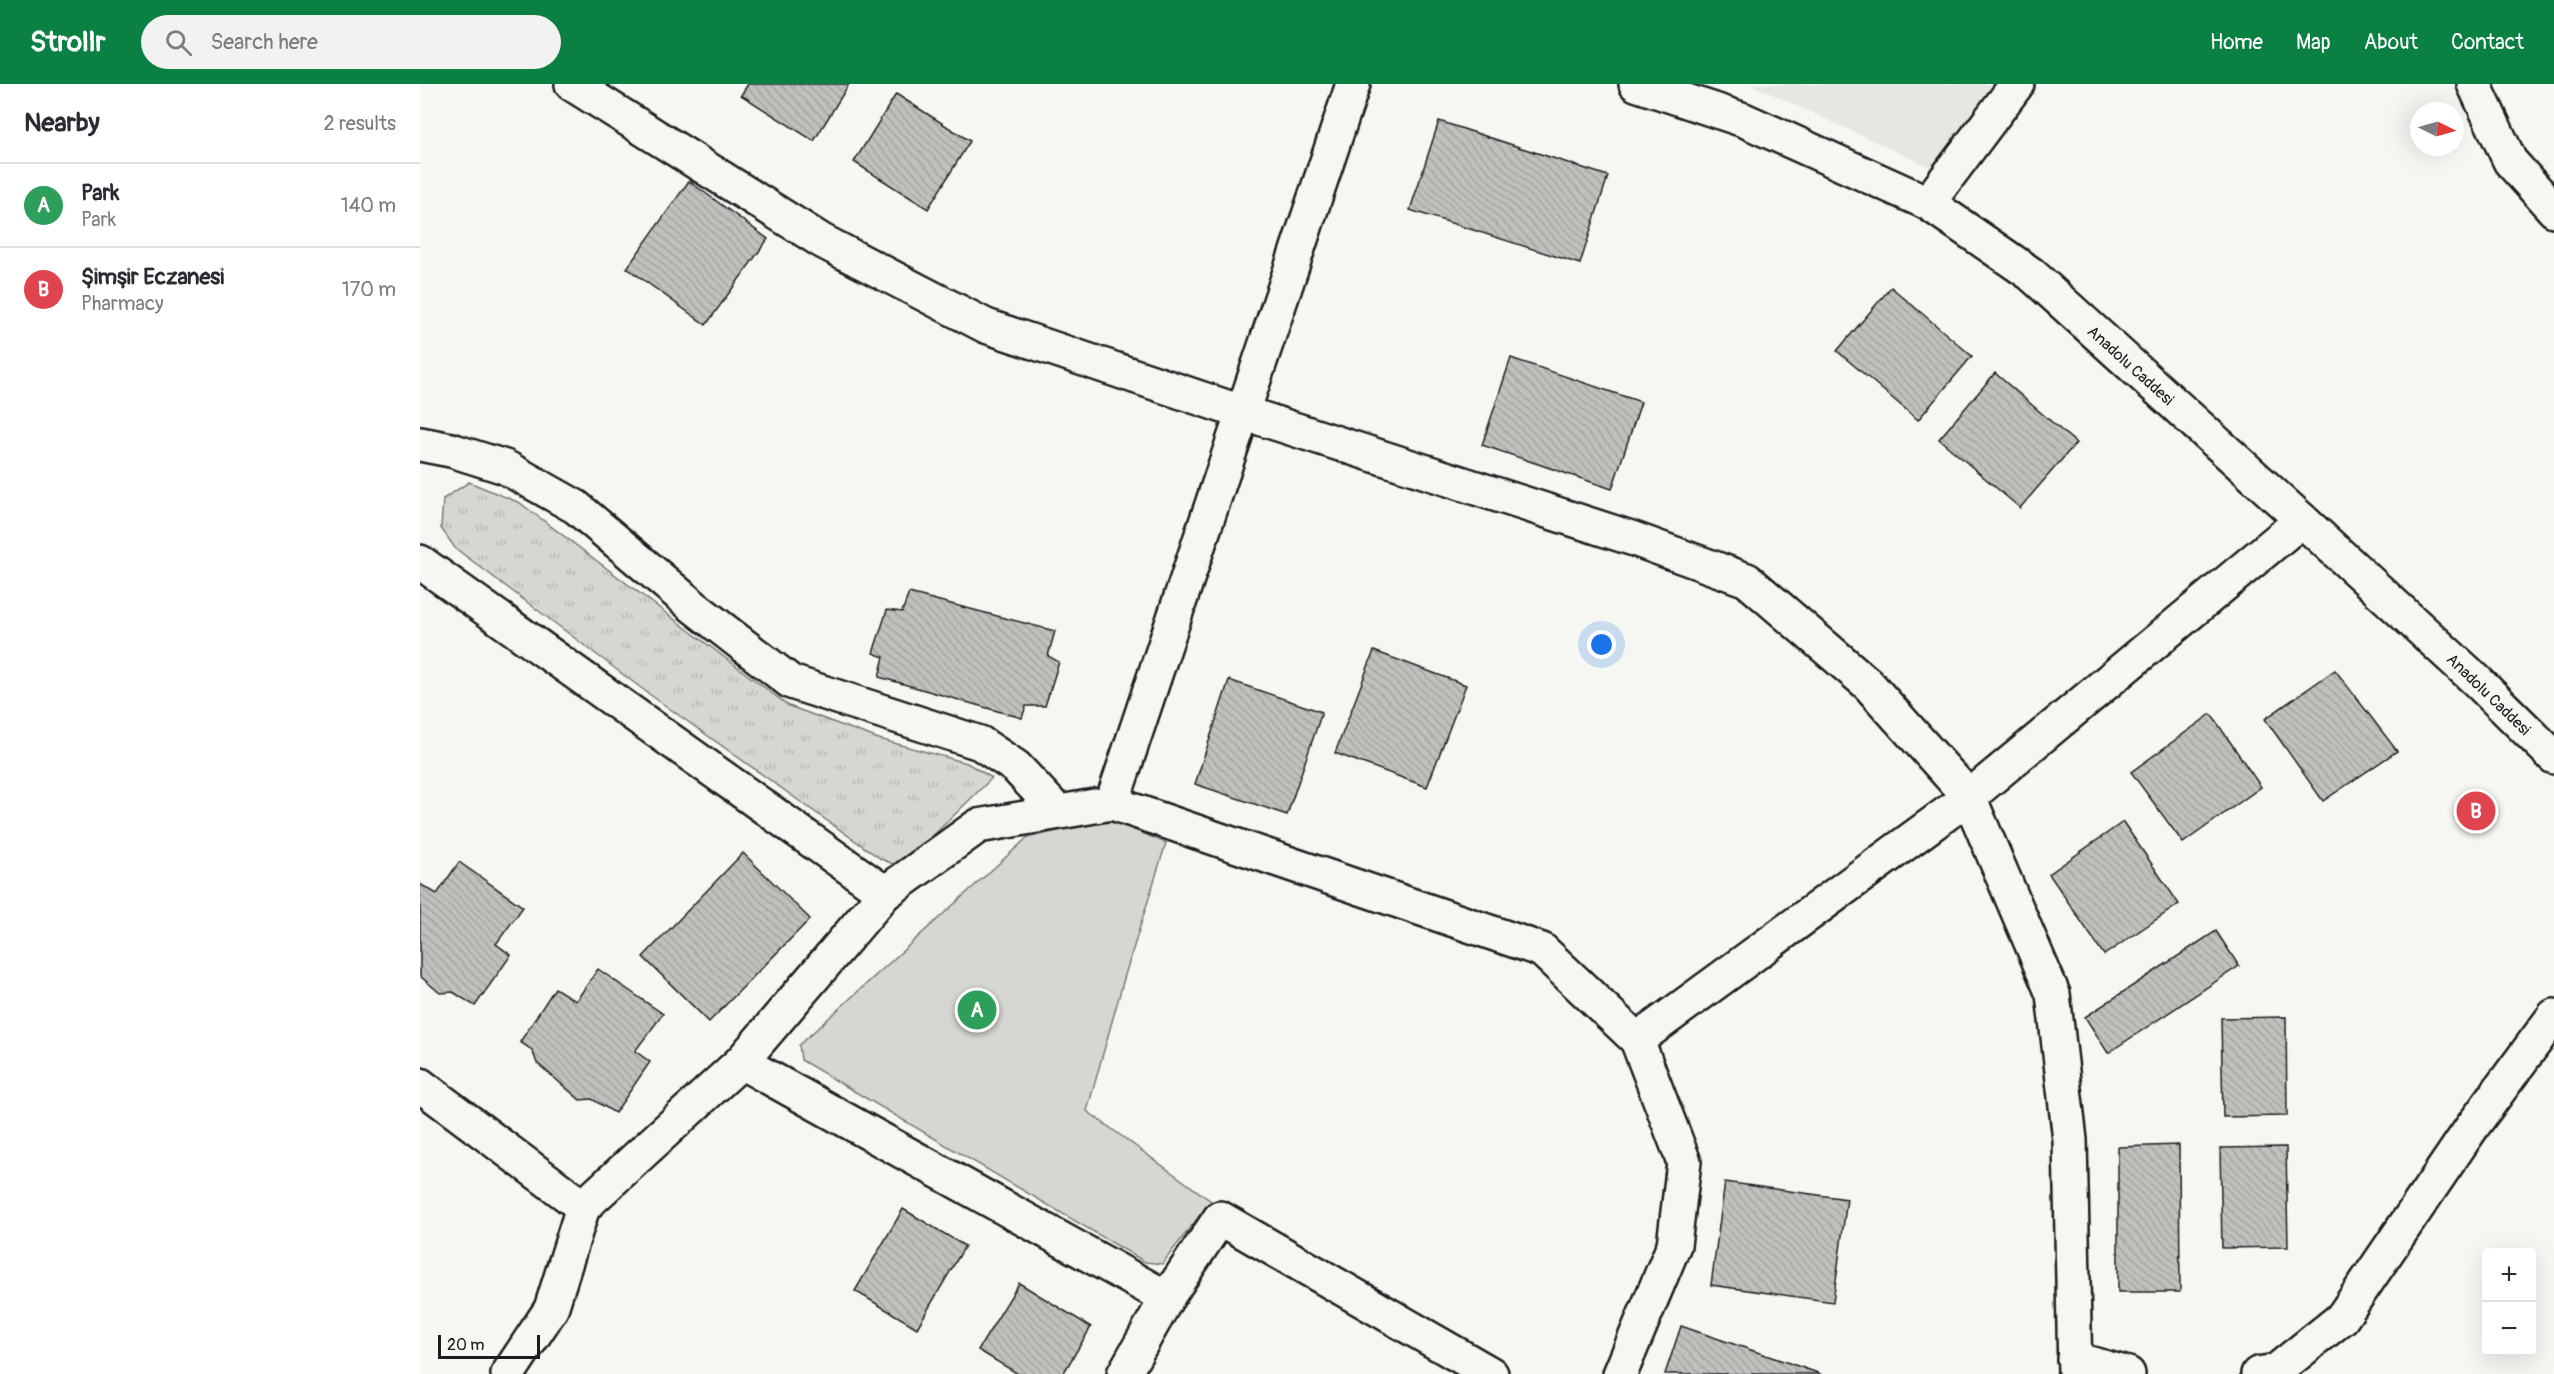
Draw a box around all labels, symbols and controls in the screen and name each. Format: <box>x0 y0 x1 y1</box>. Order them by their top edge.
search box <box>141 15 561 69</box>
text: Strollr <box>30 25 105 60</box>
icon: search <box>162 26 195 59</box>
text: Search here <box>210 28 318 56</box>
text: Home <box>2210 29 2263 56</box>
text: Map <box>2296 29 2331 56</box>
text: About <box>2364 29 2418 56</box>
text: Contact <box>2451 29 2524 56</box>
north arrow <box>2410 102 2464 156</box>
text: Nearby <box>24 107 100 139</box>
text: 2 results <box>324 111 396 136</box>
text: Park <box>81 179 120 207</box>
text: A <box>37 193 50 218</box>
text: 140 m <box>341 193 396 218</box>
text: Park <box>81 207 116 232</box>
text: Şimşir Eczanesi <box>81 263 224 291</box>
text: B <box>38 277 49 302</box>
text: 170 m <box>342 277 396 302</box>
text: Pharmacy <box>81 291 164 316</box>
street label: Anadolu Caddesi <box>2083 322 2178 410</box>
your location <box>1587 630 1616 659</box>
street label: Anadolu Caddesi <box>2442 650 2535 740</box>
pin: B <box>2456 788 2496 834</box>
pin: A <box>958 988 996 1032</box>
map controls <box>2482 1248 2536 1356</box>
button: + <box>2482 1248 2536 1302</box>
button: − <box>2482 1302 2536 1356</box>
scale bar <box>438 1332 540 1360</box>
text: 20 m <box>447 1335 485 1355</box>

